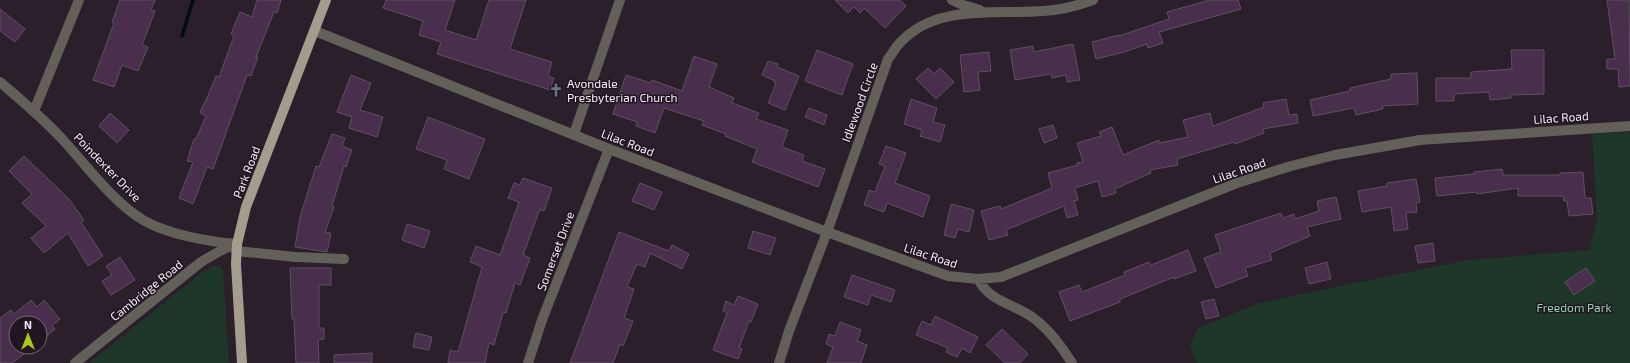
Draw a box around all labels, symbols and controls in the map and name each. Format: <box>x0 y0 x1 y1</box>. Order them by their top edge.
street label: Idlewood Circle <box>838 60 880 144</box>
place label: Avondale Presbyterian Church <box>567 76 678 104</box>
church icon: Avondale Presbyterian Church <box>548 82 564 98</box>
street label: Lilac Road <box>1533 108 1589 126</box>
street label: Lilac Road <box>600 126 656 158</box>
street label: Poindexter Drive <box>72 130 144 204</box>
street label: Park Road <box>230 144 262 200</box>
street label: Lilac Road <box>1210 154 1268 186</box>
street label: Somerset Drive <box>533 209 577 293</box>
street label: Lilac Road <box>902 240 960 270</box>
street label: Cambridge Road <box>107 257 185 323</box>
park label: Freedom Park <box>1536 300 1612 314</box>
north arrow <box>8 315 48 355</box>
text: N <box>24 318 32 331</box>

